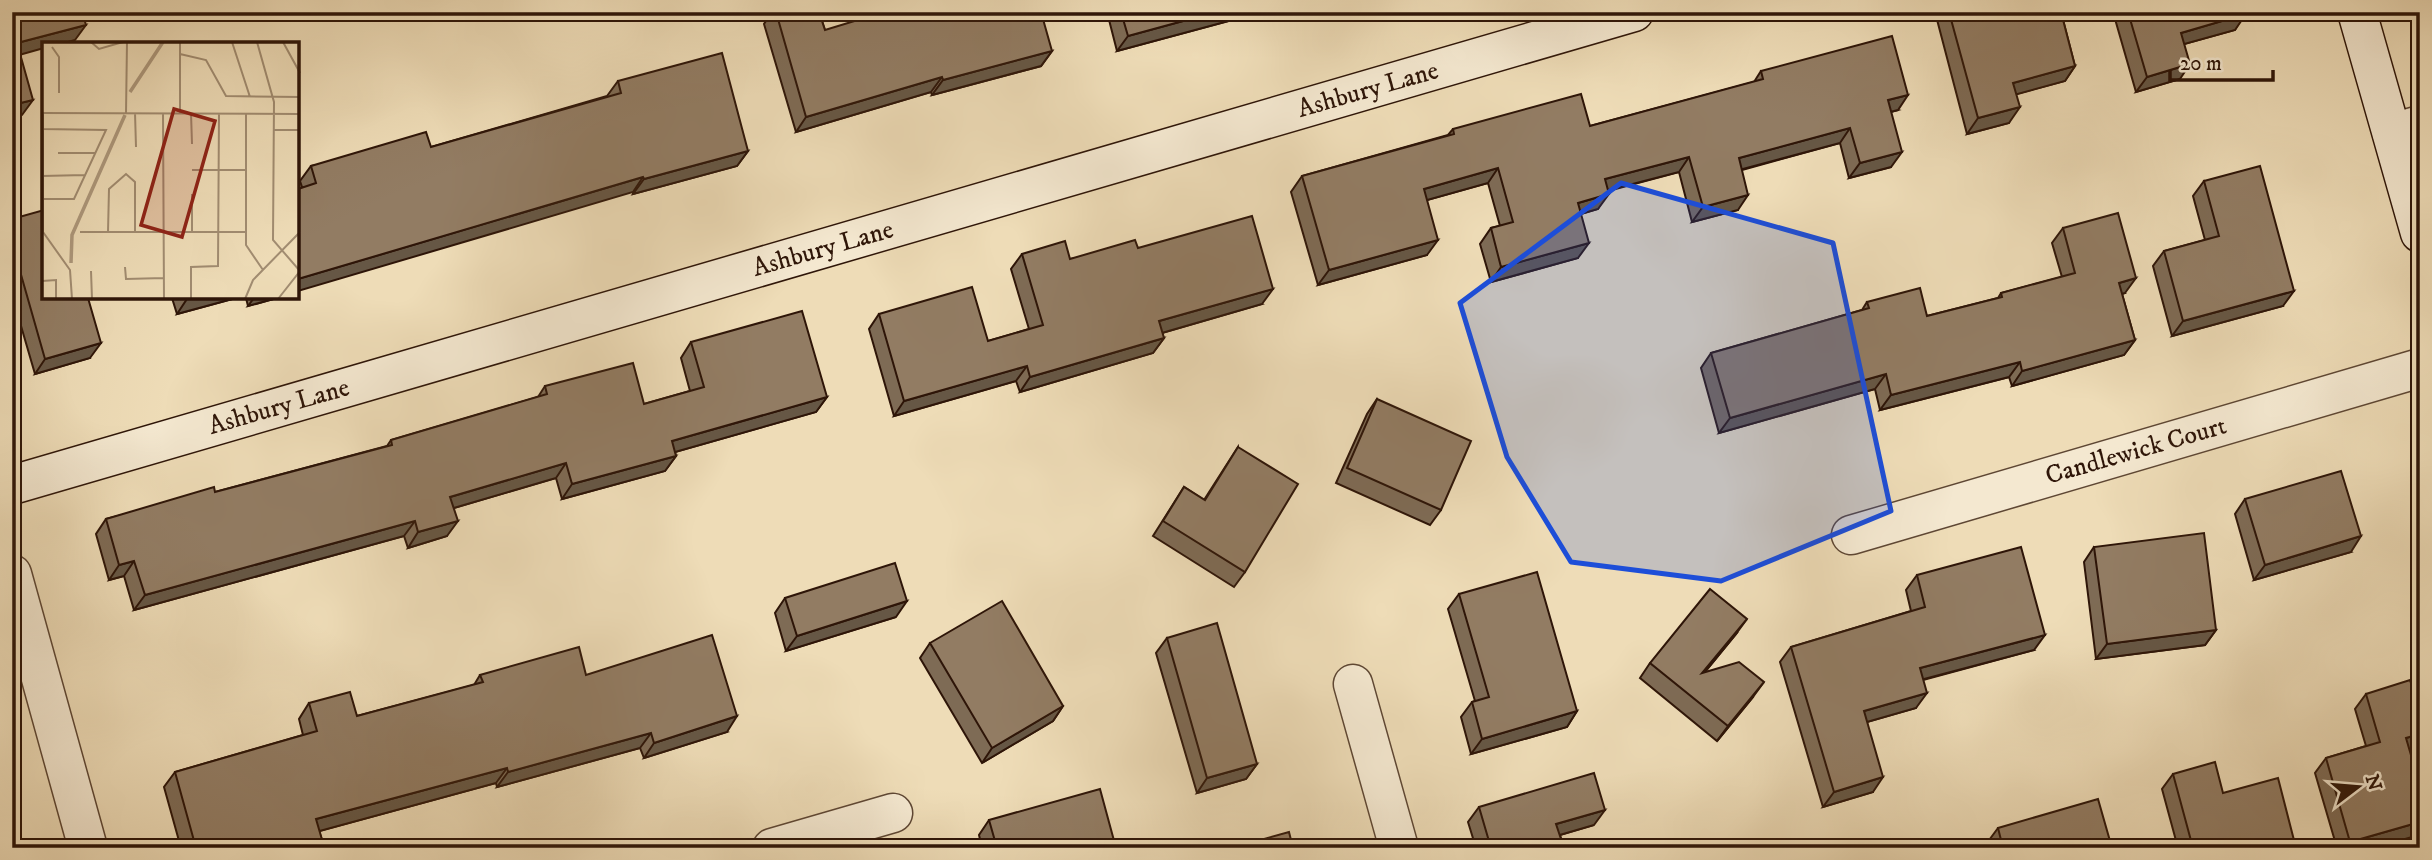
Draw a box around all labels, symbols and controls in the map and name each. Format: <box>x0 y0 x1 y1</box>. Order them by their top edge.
scale bar <box>2170 38 2273 82</box>
inset map <box>42 42 299 299</box>
text: 20 m <box>2180 51 2222 77</box>
street label: Ashbury Lane <box>1294 54 1442 126</box>
street label: Ashbury Lane <box>749 213 897 285</box>
street label: Ashbury Lane <box>205 371 353 443</box>
street label: Candlewick Court <box>2042 409 2230 493</box>
north arrow <box>2324 752 2394 822</box>
text: N <box>2360 772 2386 794</box>

